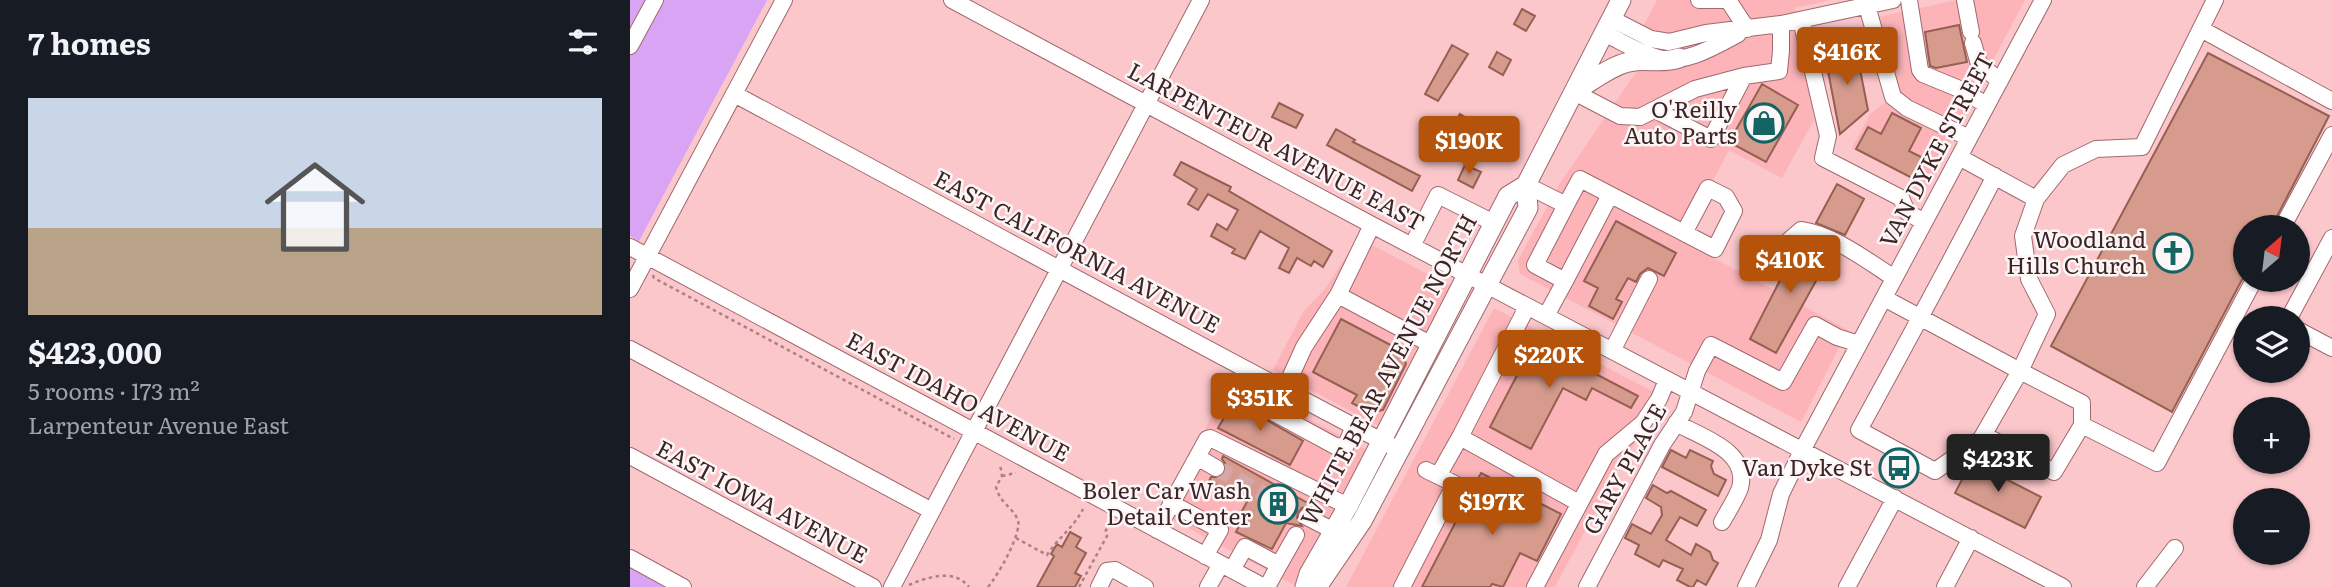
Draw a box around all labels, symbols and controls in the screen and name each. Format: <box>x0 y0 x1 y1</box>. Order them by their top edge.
text: 7 homes <box>28 20 151 64</box>
icon: filters <box>564 23 602 61</box>
pin: $416K <box>1798 28 1896 87</box>
text: $416K <box>1813 33 1881 67</box>
street label: VAN DYKE STREET <box>1869 45 2001 253</box>
street label: LARPENTEUR AVENUE EAST <box>1122 52 1431 238</box>
place label: O'Reilly Auto Parts <box>1624 91 1738 151</box>
shop icon: O'Reilly Auto Parts <box>1743 102 1785 144</box>
pin: $190K <box>1420 116 1518 176</box>
text: $190K <box>1435 122 1503 156</box>
icon: home <box>252 144 378 270</box>
street label: EAST CALIFORNIA AVENUE <box>929 160 1227 340</box>
street label: WHITE BEAR AVENUE NORTH <box>1290 207 1484 531</box>
north arrow <box>2233 215 2310 292</box>
map controls <box>2233 215 2310 565</box>
place label: Woodland Hills Church <box>2006 221 2146 281</box>
church icon: Woodland Hills Church <box>2152 232 2194 274</box>
pin: $410K <box>1741 236 1839 295</box>
text: $410K <box>1755 241 1825 275</box>
button: layers <box>2233 306 2310 383</box>
street label: EAST IDAHO AVENUE <box>841 322 1077 469</box>
text: $423,000 <box>28 329 162 373</box>
pin: $220K <box>1500 330 1598 390</box>
text: $220K <box>1514 336 1584 370</box>
text: 5 rooms · 173 m² <box>28 373 200 407</box>
pin: $351K <box>1211 374 1309 433</box>
text: $351K <box>1227 379 1293 413</box>
street label: GARY PLACE <box>1573 396 1673 540</box>
button: + <box>2233 397 2310 474</box>
text: Larpenteur Avenue East <box>28 407 289 441</box>
street label: EAST IOWA AVENUE <box>651 430 875 571</box>
pin: $423K <box>1949 434 2047 494</box>
text: $423K <box>1963 440 2033 474</box>
bus stop icon: Van Dyke St <box>1878 447 1920 489</box>
place label: Van Dyke St <box>1742 449 1873 483</box>
place label: Boler Car Wash Detail Center <box>1082 472 1251 532</box>
pin: $197K <box>1443 477 1541 537</box>
building icon: Boler Car Wash Detail Center <box>1257 483 1299 525</box>
text: $197K <box>1459 483 1525 517</box>
button: − <box>2233 488 2310 565</box>

